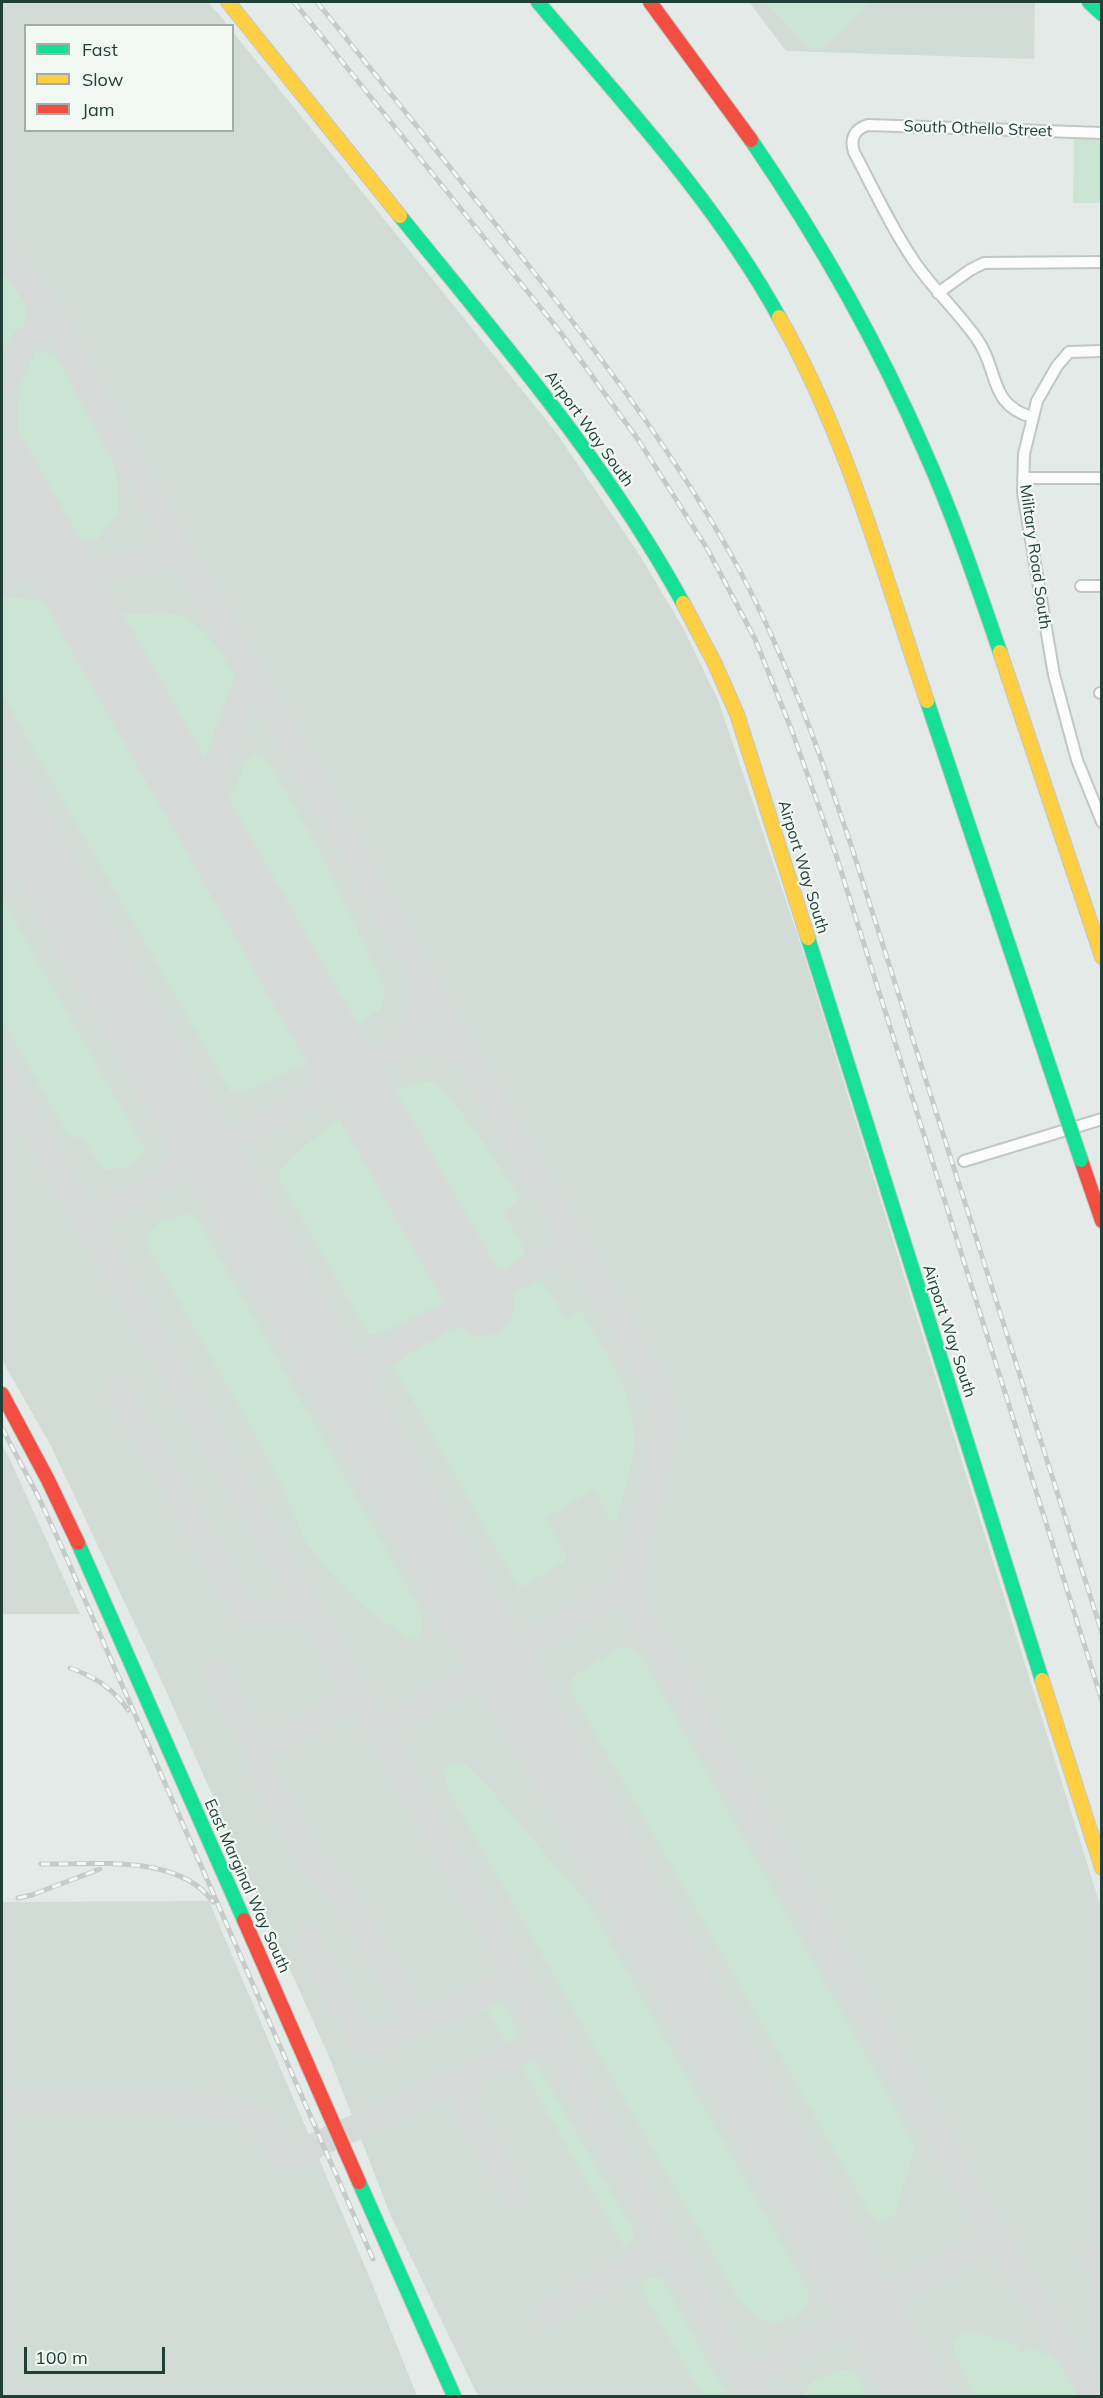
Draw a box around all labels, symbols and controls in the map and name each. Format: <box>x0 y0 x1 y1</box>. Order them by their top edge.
legend <box>24 24 234 132</box>
text: Fast <box>82 38 118 61</box>
text: Slow <box>82 68 123 91</box>
text: Jam <box>82 98 115 121</box>
street label: South Othello Street <box>903 117 1053 141</box>
street label: Airport Way South <box>541 367 637 491</box>
street label: Military Road South <box>1015 483 1055 631</box>
street label: Airport Way South <box>774 798 832 936</box>
street label: Airport Way South <box>918 1262 980 1400</box>
street label: East Marginal Way South <box>200 1796 294 1976</box>
scale bar <box>27 2335 168 2373</box>
text: 100 m <box>35 2346 88 2369</box>

